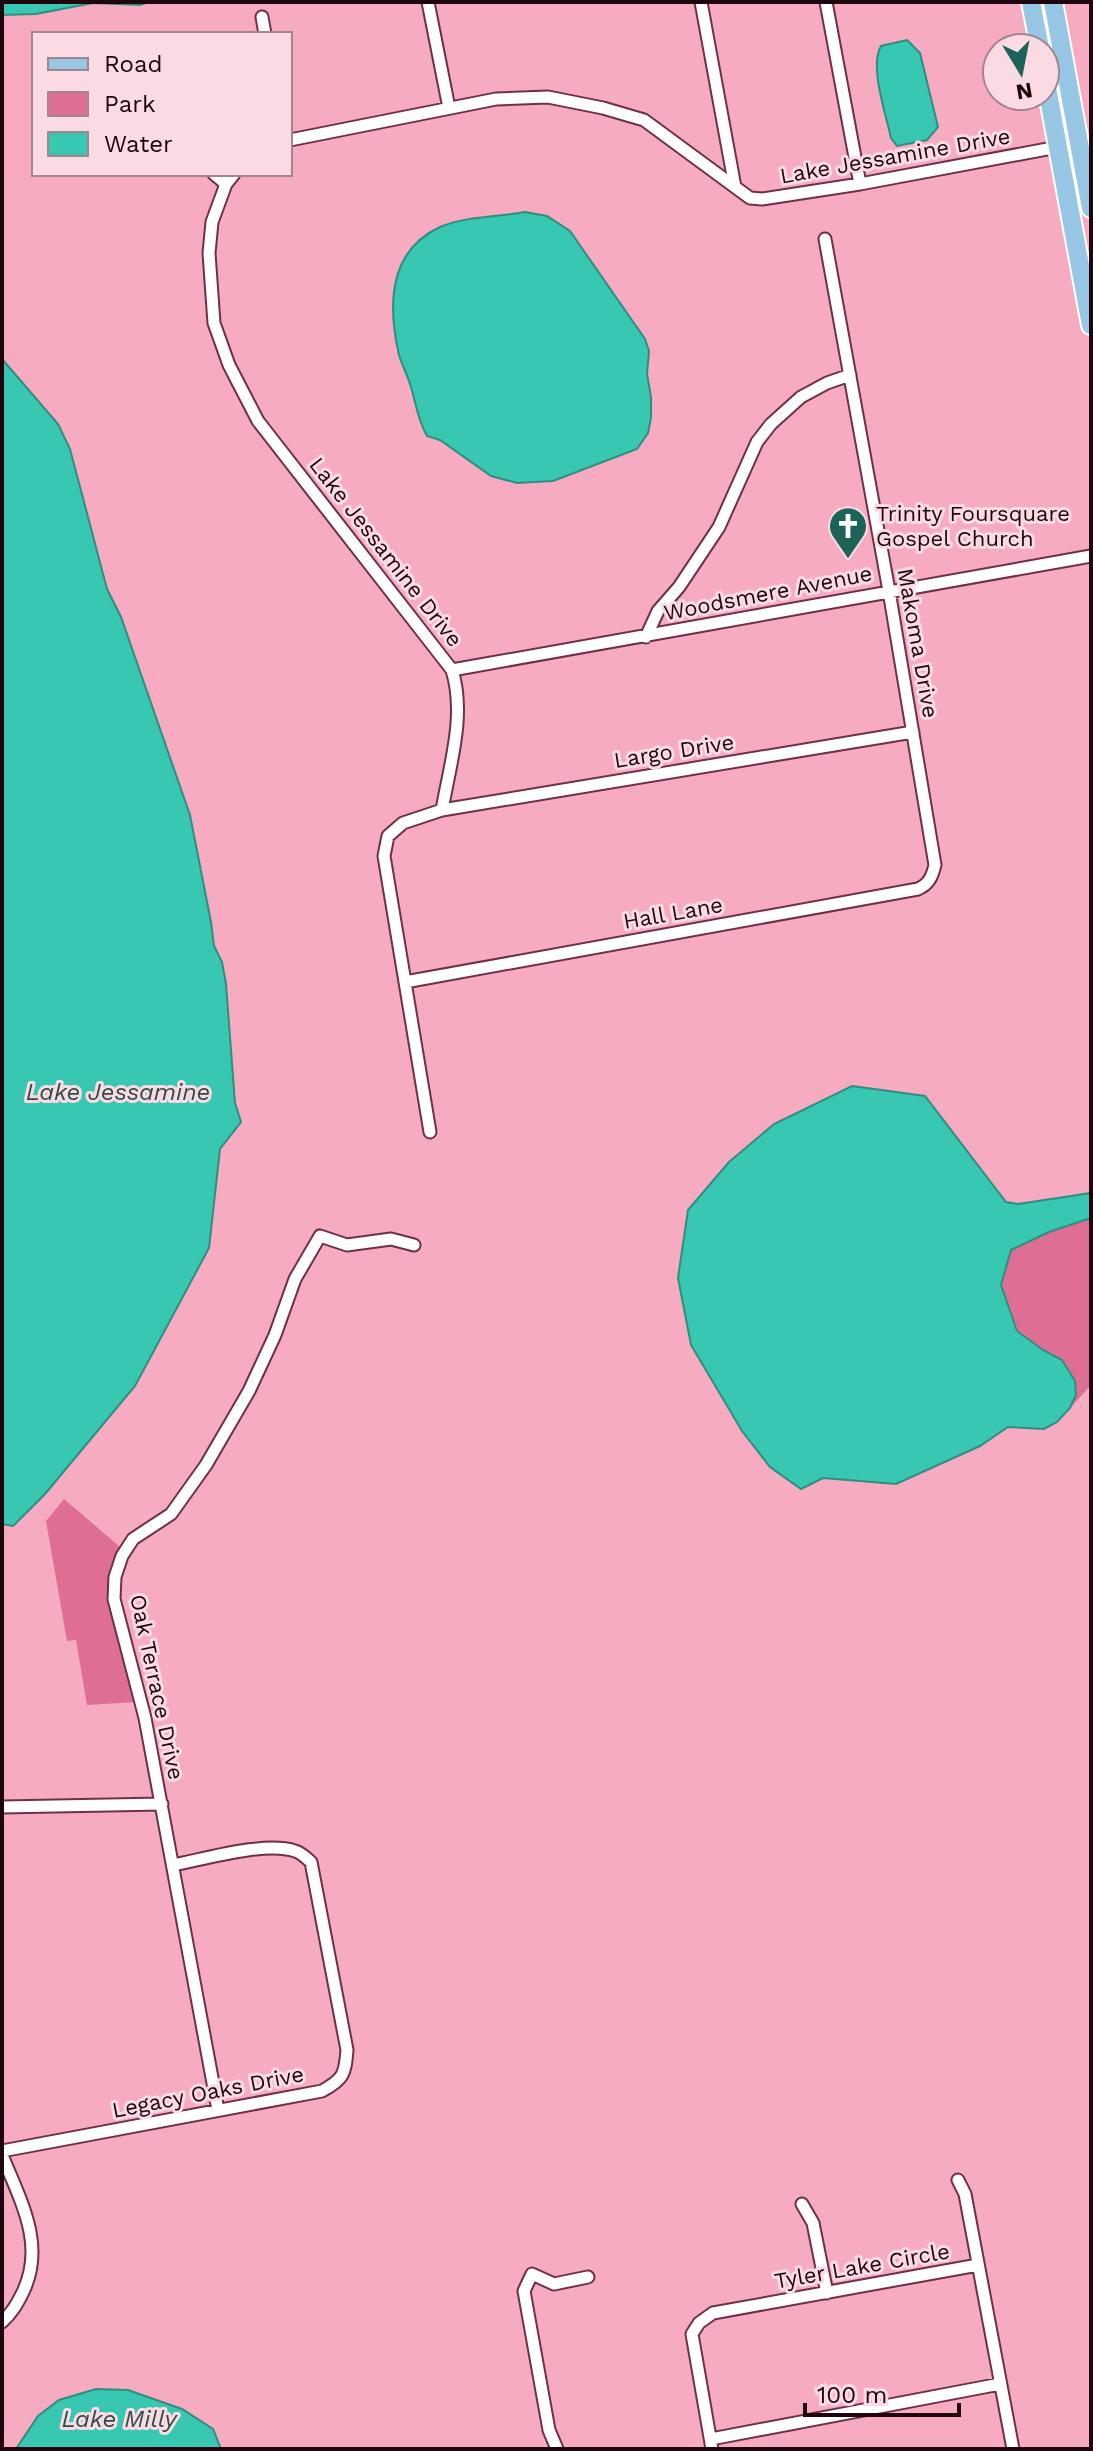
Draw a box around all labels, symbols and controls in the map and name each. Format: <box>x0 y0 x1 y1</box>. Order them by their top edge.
legend <box>32 32 292 176</box>
north arrow <box>981 32 1061 112</box>
text: Road <box>104 50 163 78</box>
text: N <box>1014 77 1035 105</box>
text: Park <box>104 90 156 118</box>
street label: Lake Jessamine Drive <box>778 123 1012 189</box>
text: Water <box>104 130 173 158</box>
street label: Lake Jessamine Drive <box>304 452 468 652</box>
place label: Trinity Foursquare Gospel Church <box>876 501 1070 551</box>
church icon: Trinity Foursquare Gospel Church <box>827 505 869 560</box>
street label: Woodsmere Avenue <box>662 561 874 625</box>
street label: Makoma Drive <box>893 566 943 720</box>
street label: Largo Drive <box>612 729 736 773</box>
street label: Hall Lane <box>621 892 725 934</box>
water label: Lake Jessamine <box>26 1078 210 1106</box>
street label: Oak Terrace Drive <box>125 1592 189 1782</box>
street label: Legacy Oaks Drive <box>110 2061 306 2123</box>
street label: Tyler Lake Circle <box>772 2238 952 2294</box>
scale bar <box>805 2367 959 2417</box>
text: 100 m <box>817 2381 887 2409</box>
water label: Lake Milly <box>61 2405 178 2433</box>

